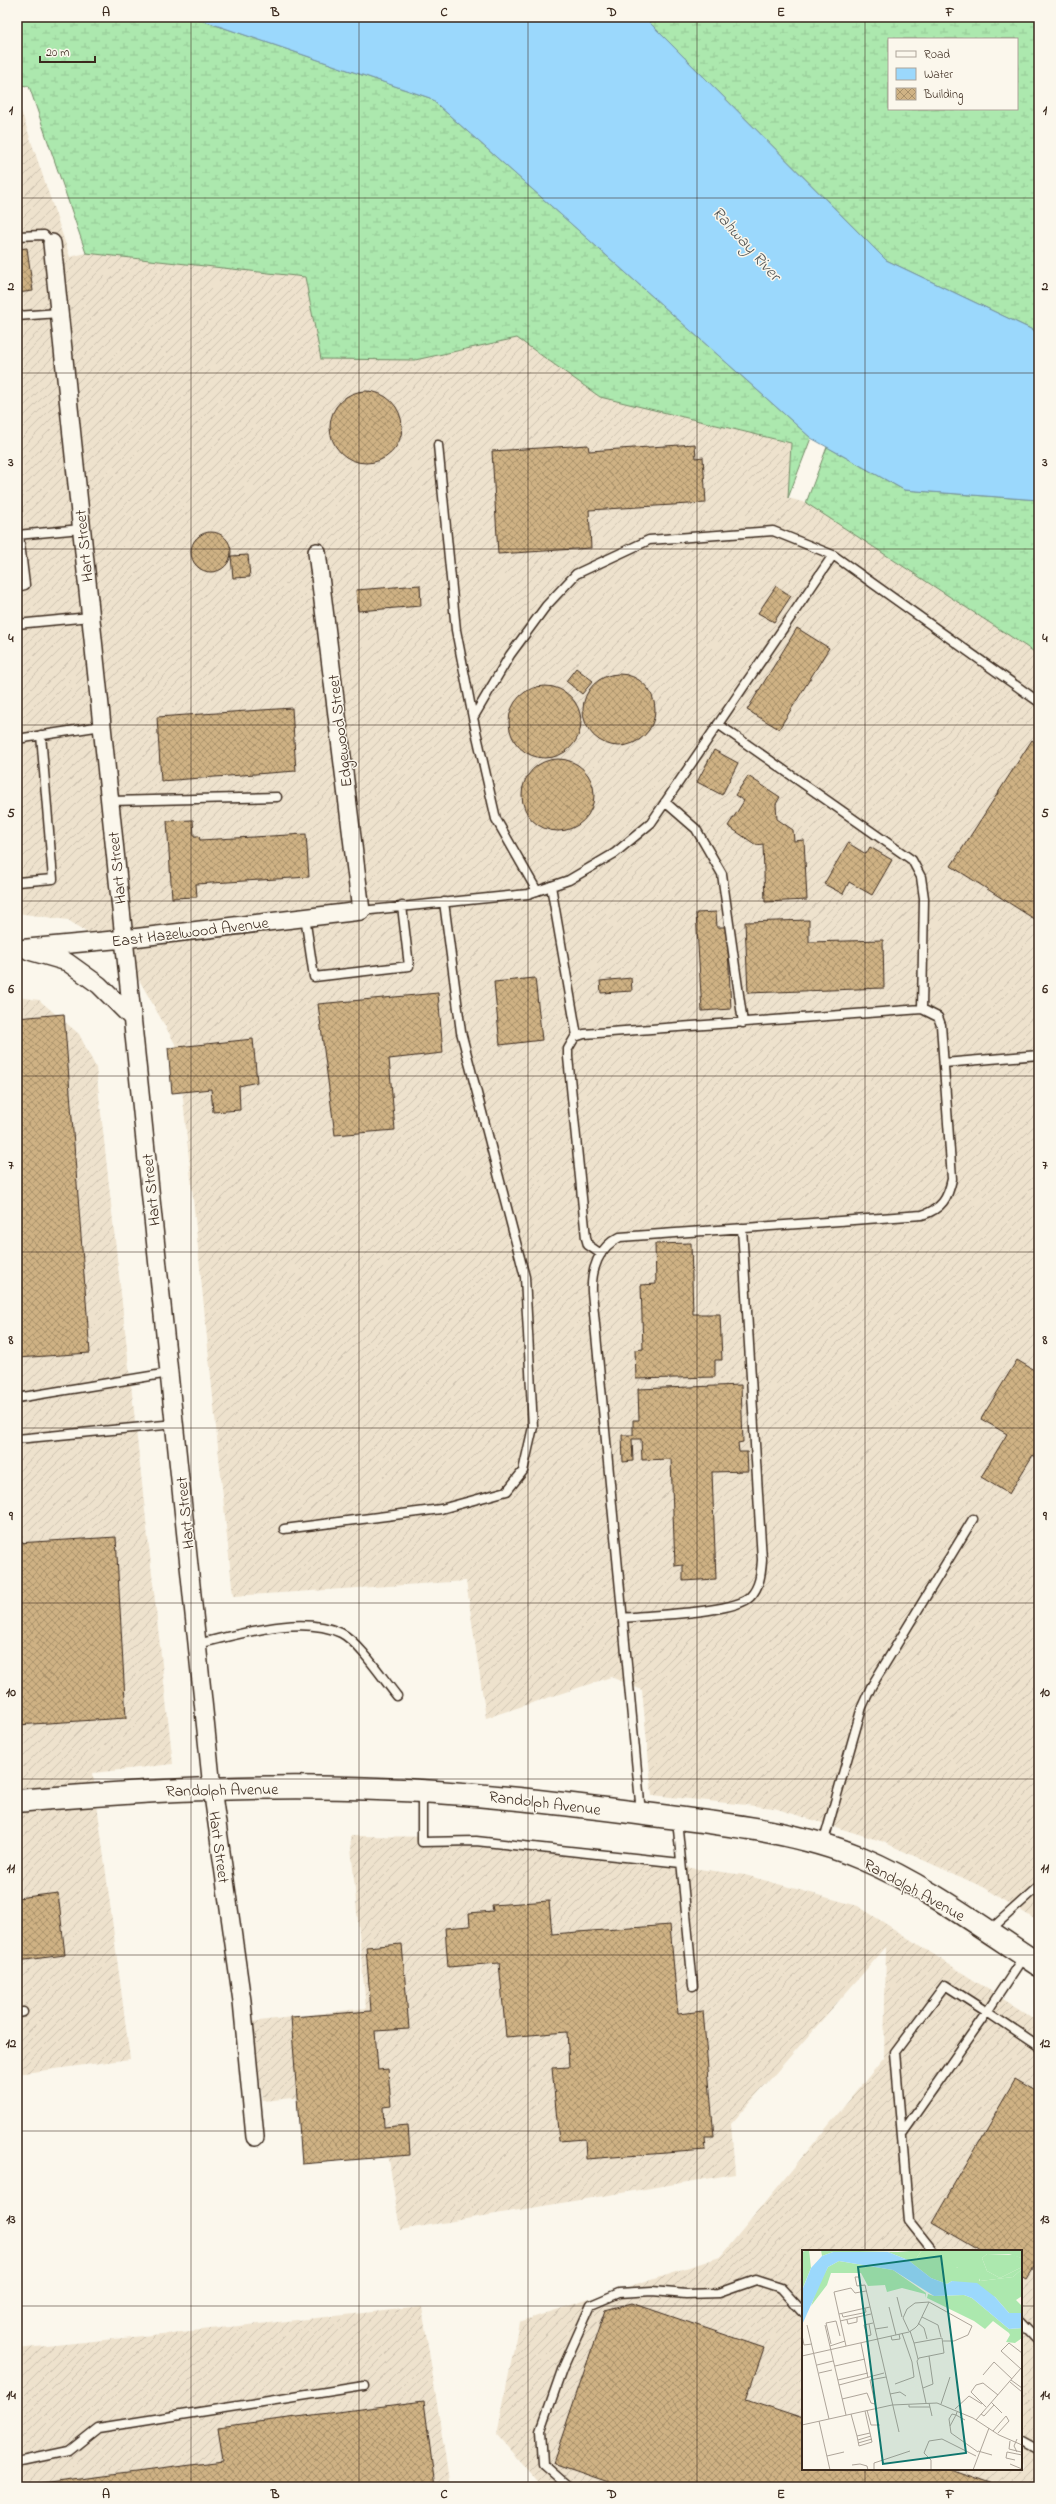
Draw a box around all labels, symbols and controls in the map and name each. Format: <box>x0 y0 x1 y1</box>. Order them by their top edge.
text: A <box>102 3 110 22</box>
text: B <box>270 3 280 22</box>
text: C <box>440 3 448 22</box>
text: D <box>606 3 617 22</box>
text: E <box>777 3 785 22</box>
text: F <box>945 3 955 22</box>
scale bar <box>40 38 95 64</box>
legend <box>888 38 1018 110</box>
text: 20 m <box>46 44 69 62</box>
text: Road <box>924 46 950 64</box>
text: Water <box>924 66 953 84</box>
text: Building <box>923 86 963 105</box>
text: 1 <box>9 101 14 120</box>
text: 1 <box>1043 101 1048 120</box>
water label: Rahway River <box>705 201 788 290</box>
text: 2 <box>7 277 15 296</box>
text: 2 <box>1041 277 1049 296</box>
text: 3 <box>7 453 14 472</box>
text: 3 <box>1041 453 1048 472</box>
street label: Hart Street <box>69 508 101 583</box>
text: 4 <box>7 629 14 648</box>
text: 4 <box>1041 629 1048 648</box>
street label: Edgewood Street <box>322 672 360 788</box>
text: 5 <box>7 804 15 823</box>
text: 5 <box>1041 804 1049 823</box>
street label: Hart Street <box>102 830 134 905</box>
street label: East Hazelwood Avenue <box>110 911 271 955</box>
text: 6 <box>7 980 14 999</box>
text: 6 <box>1041 980 1048 999</box>
street label: Hart Street <box>136 1152 168 1227</box>
text: 7 <box>8 1156 14 1175</box>
text: 7 <box>1042 1156 1048 1175</box>
text: 8 <box>8 1331 14 1350</box>
text: 8 <box>1042 1331 1048 1350</box>
street label: Hart Street <box>170 1475 202 1550</box>
text: 9 <box>8 1507 14 1526</box>
text: 9 <box>1042 1507 1048 1526</box>
text: 10 <box>6 1683 16 1702</box>
text: 10 <box>1040 1683 1050 1702</box>
street label: Randolph Avenue <box>166 1778 279 1804</box>
street label: Randolph Avenue <box>487 1785 603 1823</box>
street label: Hart Street <box>201 1810 235 1886</box>
street label: Randolph Avenue <box>859 1853 970 1929</box>
text: 11 <box>7 1859 16 1878</box>
text: 11 <box>1041 1859 1050 1878</box>
text: 12 <box>6 2034 17 2053</box>
text: 12 <box>1040 2034 1051 2053</box>
text: 13 <box>6 2210 16 2229</box>
text: 13 <box>1040 2210 1050 2229</box>
inset map <box>802 2250 1022 2470</box>
text: 14 <box>6 2386 16 2405</box>
text: 14 <box>1040 2386 1050 2405</box>
text: A <box>102 2485 110 2504</box>
text: B <box>270 2485 280 2504</box>
text: C <box>440 2485 448 2504</box>
text: D <box>606 2485 617 2504</box>
text: E <box>777 2485 785 2504</box>
text: F <box>945 2485 955 2504</box>

